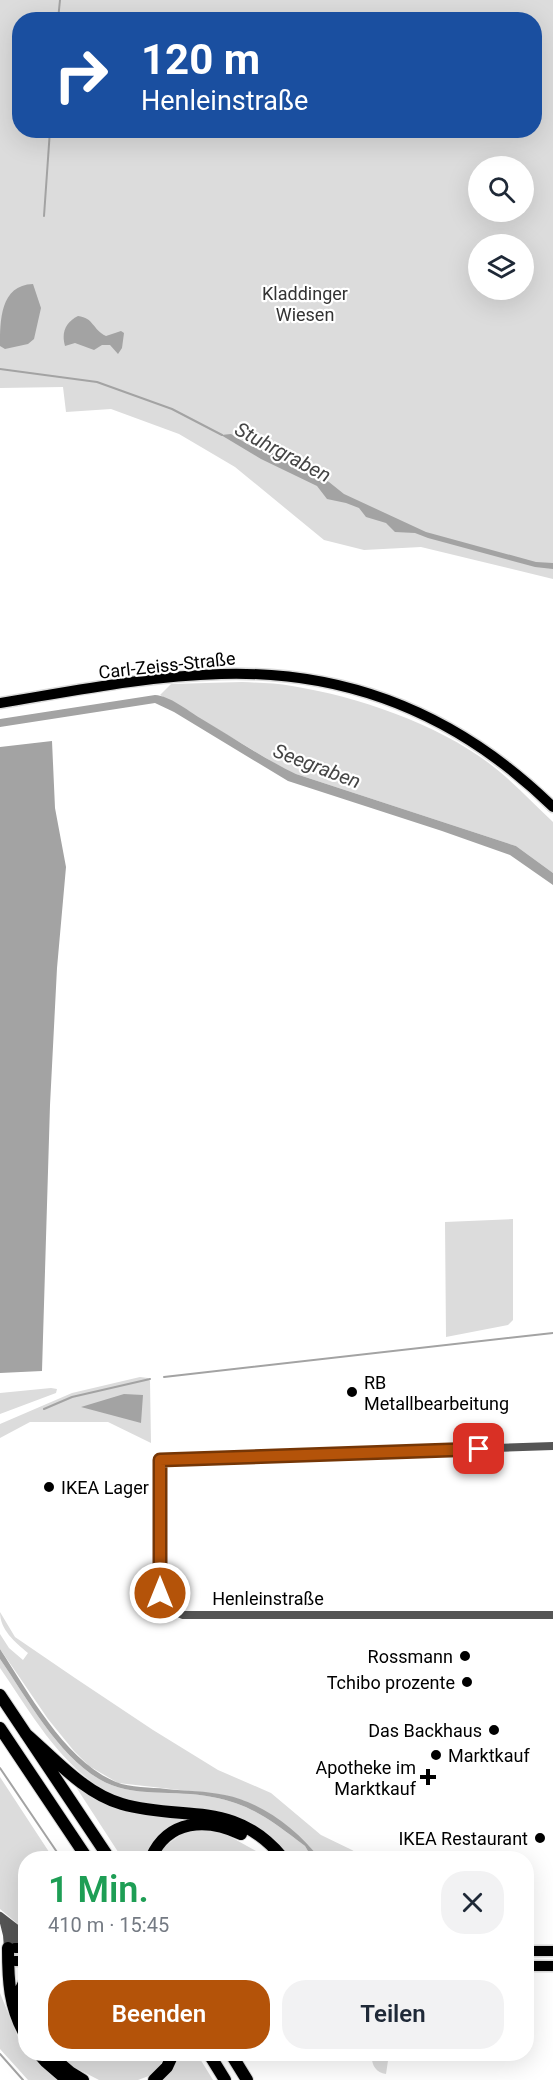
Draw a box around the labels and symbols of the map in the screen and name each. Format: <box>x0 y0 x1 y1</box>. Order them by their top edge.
park label: Kladdinger Wiesen <box>262 283 348 325</box>
water label: Stuhrgraben <box>231 417 335 487</box>
street label: Carl-Zeiss-Straße <box>98 647 236 683</box>
water label: Seegraben <box>270 738 364 794</box>
place label: RB Metallbearbeitung <box>364 1372 509 1414</box>
marker: RB Metallbearbeitung <box>345 1385 359 1399</box>
pin <box>453 1423 504 1474</box>
place label: IKEA Lager <box>61 1477 149 1498</box>
marker: IKEA Lager <box>42 1480 56 1494</box>
position arrow <box>128 1561 192 1625</box>
street label: Henleinstraße <box>212 1588 324 1609</box>
place label: Rossmann <box>368 1646 453 1667</box>
marker: Rossmann <box>458 1649 472 1663</box>
place label: Tchibo prozente <box>327 1672 455 1693</box>
marker: Tchibo prozente <box>460 1675 474 1689</box>
place label: Das Backhaus <box>368 1720 482 1741</box>
marker: Das Backhaus <box>487 1723 501 1737</box>
place label: Marktkauf <box>448 1745 530 1766</box>
marker: Marktkauf <box>429 1748 443 1762</box>
place label: Apotheke im Marktkauf <box>315 1757 417 1799</box>
marker: Apotheke im Marktkauf <box>421 1770 435 1784</box>
place label: IKEA Restaurant <box>398 1828 528 1849</box>
marker: IKEA Restaurant <box>533 1831 547 1845</box>

